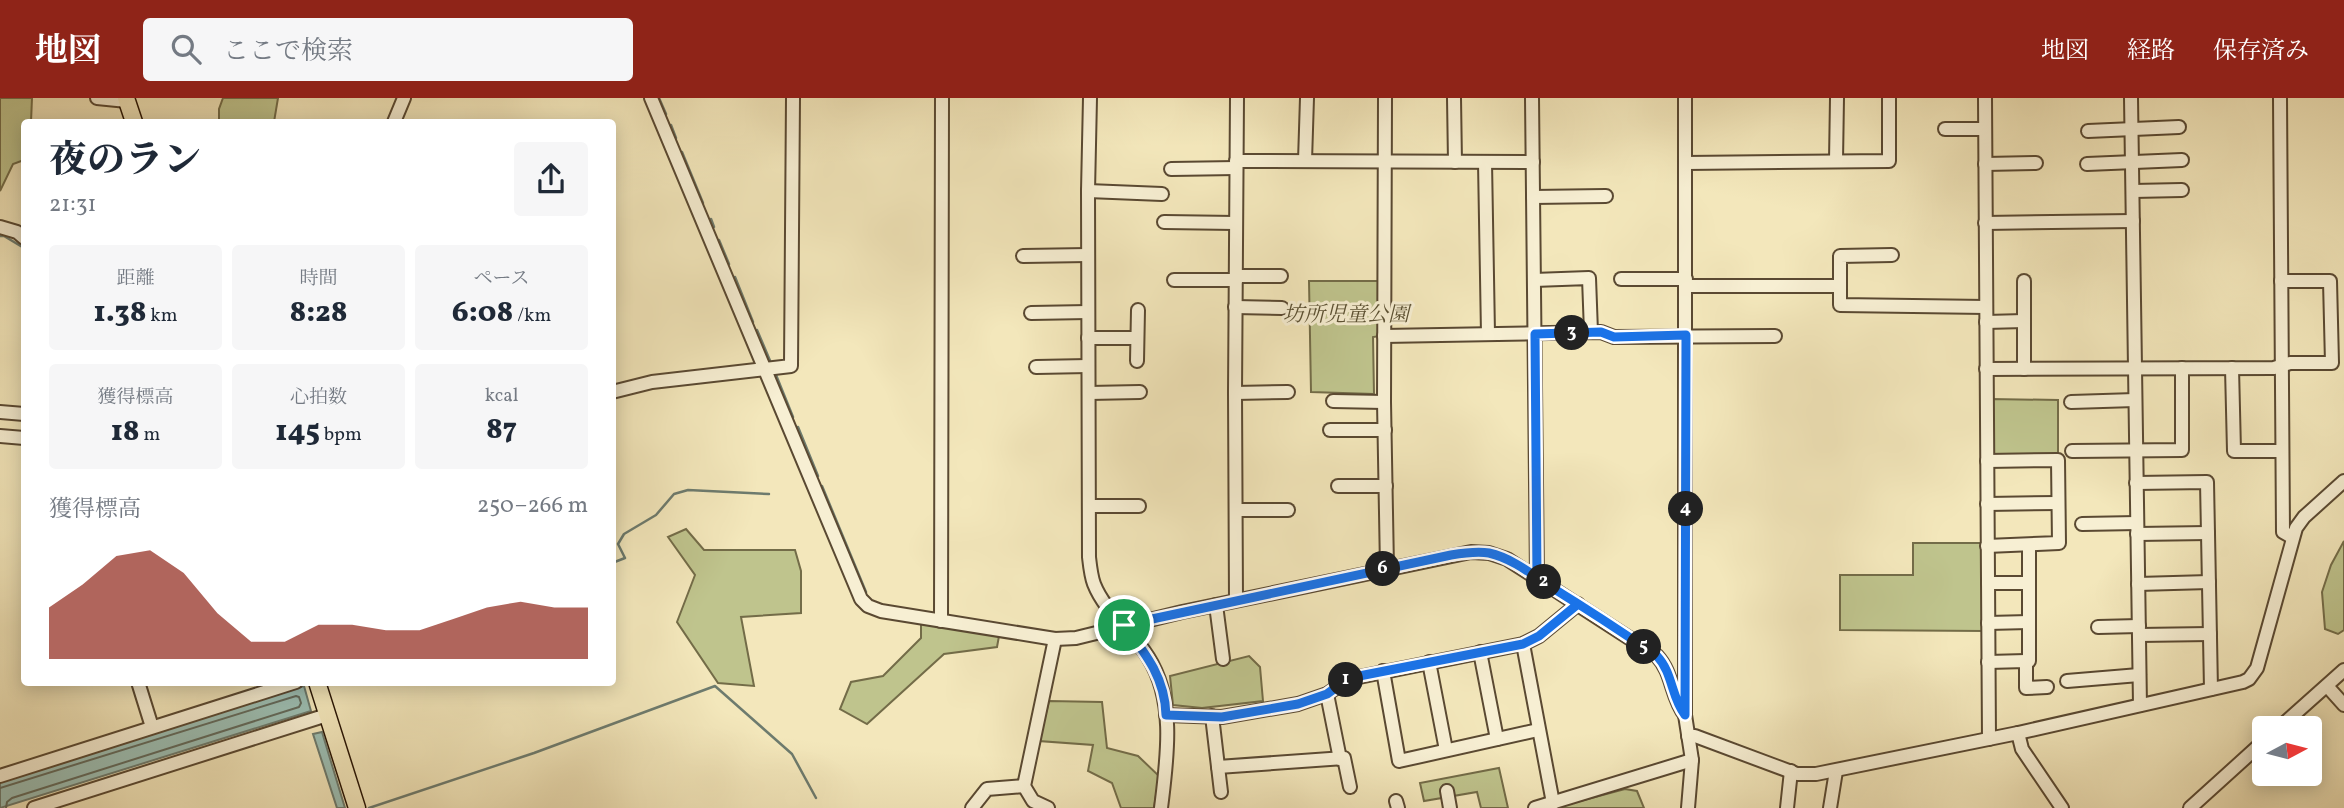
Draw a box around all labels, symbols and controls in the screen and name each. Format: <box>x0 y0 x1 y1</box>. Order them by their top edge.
search box <box>143 18 633 81</box>
text: 地図 <box>35 30 101 76</box>
icon: search <box>167 30 205 68</box>
text: ここで検索 <box>223 34 353 70</box>
text: 地図 <box>2041 35 2089 69</box>
text: 経路 <box>2127 35 2175 69</box>
text: 保存済み <box>2213 35 2309 69</box>
text: 夜のラン <box>49 136 201 189</box>
button: share <box>514 142 588 216</box>
text: 21:31 <box>49 189 96 221</box>
text: 距離 <box>116 266 155 292</box>
text: 時間 <box>299 266 338 292</box>
text: ペース <box>473 266 530 292</box>
text: 1.38 <box>93 292 147 334</box>
text: 8:28 <box>289 292 348 334</box>
text: 6:08 <box>452 292 513 334</box>
park label: 坊所児童公園 <box>1283 301 1412 330</box>
text: km <box>147 303 178 329</box>
text: /km <box>513 303 551 329</box>
pin: 3 <box>1554 316 1590 350</box>
text: 3 <box>1567 319 1576 345</box>
text: kcal <box>485 383 518 409</box>
text: 獲得標高 <box>97 385 174 411</box>
text: 心拍数 <box>290 385 347 411</box>
text: 87 <box>486 409 517 451</box>
text: 18 <box>111 411 140 453</box>
text: 145 <box>275 411 320 453</box>
text: m <box>140 422 160 448</box>
text: bpm <box>320 422 362 448</box>
text: 250–266 m <box>477 490 588 522</box>
pin: 4 <box>1668 492 1704 526</box>
text: 獲得標高 <box>49 494 141 526</box>
text: 4 <box>1680 495 1691 521</box>
pin: 6 <box>1366 552 1400 587</box>
text: 6 <box>1377 555 1388 581</box>
pin: 2 <box>1526 564 1562 600</box>
text: 2 <box>1539 568 1548 594</box>
pin <box>1094 595 1154 655</box>
icon: arrive <box>1105 606 1143 644</box>
pin: 5 <box>1626 630 1662 664</box>
text: 5 <box>1639 633 1648 659</box>
pin: 1 <box>1328 662 1364 698</box>
text: 1 <box>1342 666 1349 692</box>
north arrow <box>2252 716 2322 786</box>
map controls <box>2252 716 2322 786</box>

